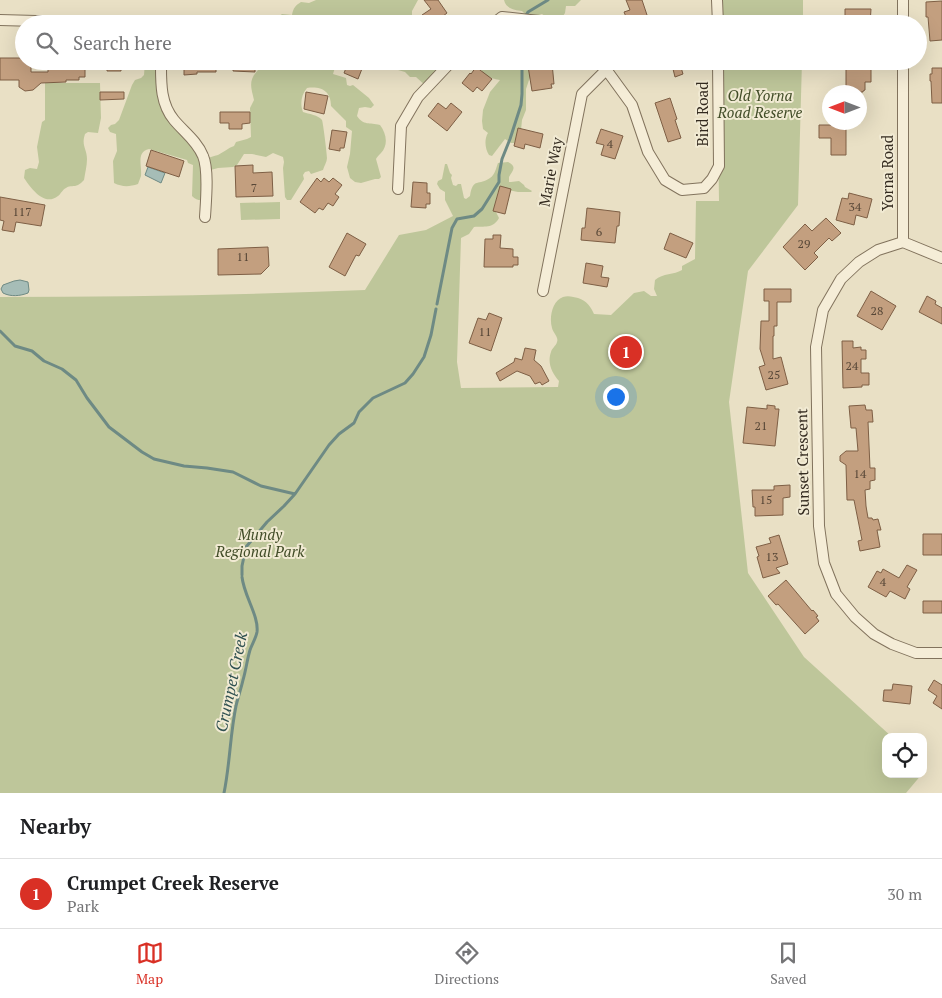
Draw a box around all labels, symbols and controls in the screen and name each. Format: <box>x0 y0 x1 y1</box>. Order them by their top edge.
search box <box>15 15 927 70</box>
icon: search <box>33 29 61 57</box>
text: Search here <box>73 30 172 55</box>
street label: Bird Road <box>692 82 712 146</box>
park label: Old Yorna Road Reserve <box>717 85 803 122</box>
north arrow <box>822 85 867 130</box>
street label: Marie Way <box>534 135 567 208</box>
street label: Yorna Road <box>877 135 897 211</box>
house number: 4 <box>607 136 614 151</box>
house number: 7 <box>251 180 257 195</box>
house number: 34 <box>849 199 862 214</box>
house number: 117 <box>12 204 32 219</box>
house number: 6 <box>596 224 603 239</box>
house number: 29 <box>798 236 810 251</box>
house number: 11 <box>237 249 249 264</box>
house number: 28 <box>871 303 883 318</box>
house number: 11 <box>479 324 491 339</box>
pin: 1 <box>610 333 642 371</box>
house number: 24 <box>846 358 859 373</box>
house number: 25 <box>768 367 780 382</box>
your location <box>603 384 629 410</box>
street label: Sunset Crescent <box>791 408 813 516</box>
house number: 21 <box>755 418 767 433</box>
house number: 14 <box>854 466 867 481</box>
house number: 15 <box>760 492 772 507</box>
park label: Mundy Regional Park <box>215 524 305 561</box>
house number: 13 <box>766 549 778 564</box>
house number: 4 <box>880 574 887 589</box>
water label: Crumpet Creek <box>210 630 252 734</box>
map controls <box>882 733 927 778</box>
button: locate <box>882 733 927 778</box>
text: Nearby <box>20 812 91 840</box>
text: Crumpet Creek Reserve <box>67 870 279 895</box>
text: 1 <box>31 883 41 905</box>
text: 30 m <box>887 883 922 905</box>
text: Park <box>67 895 99 917</box>
tab: Map <box>136 939 164 988</box>
tab: Directions <box>435 939 499 988</box>
tab: Saved <box>770 939 806 988</box>

